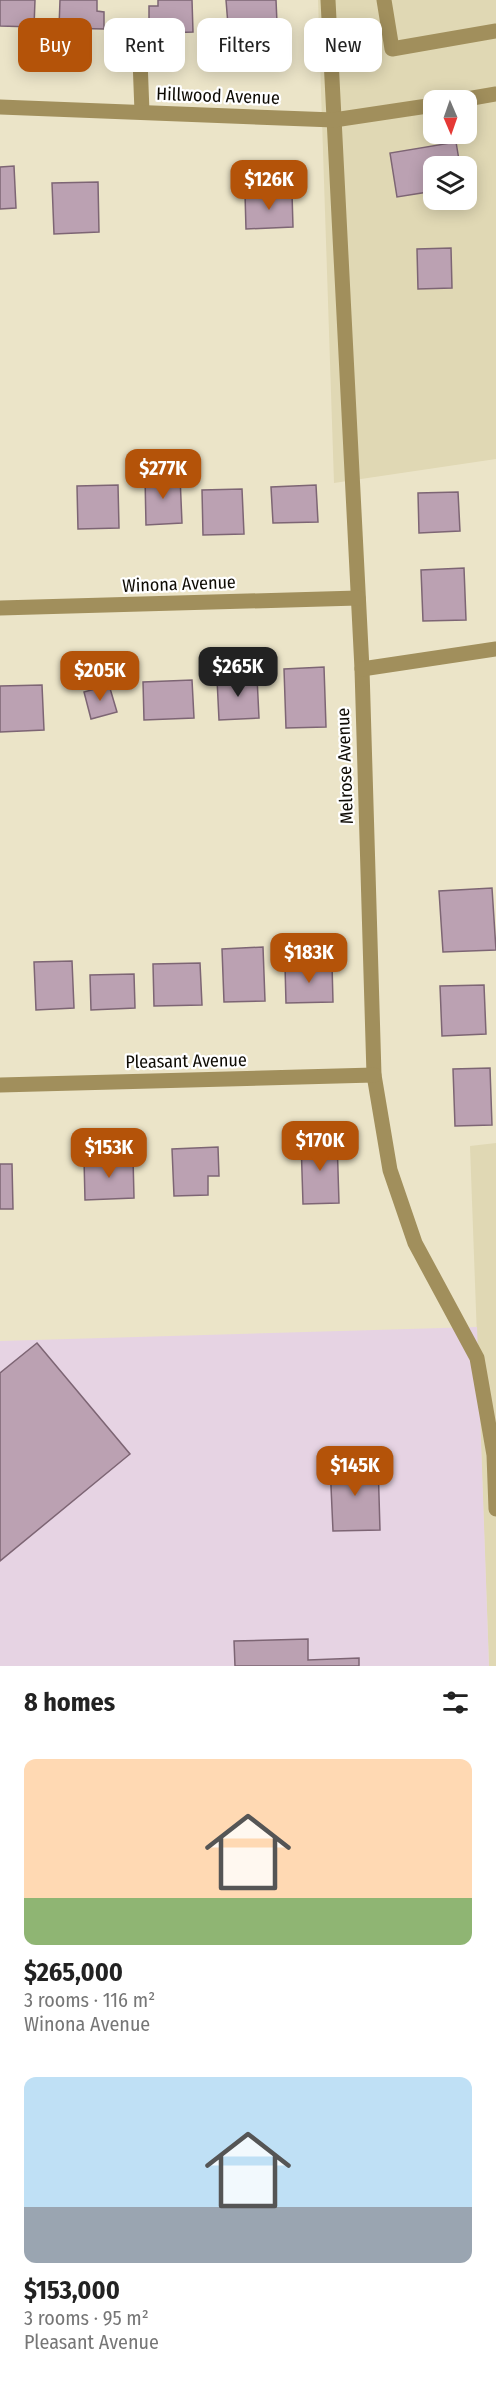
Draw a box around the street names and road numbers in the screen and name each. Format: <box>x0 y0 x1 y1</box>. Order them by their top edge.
street label: Hillwood Avenue <box>156 83 280 109</box>
street label: Winona Avenue <box>122 571 236 597</box>
street label: Melrose Avenue <box>332 707 358 825</box>
street label: Pleasant Avenue <box>125 1049 247 1073</box>

